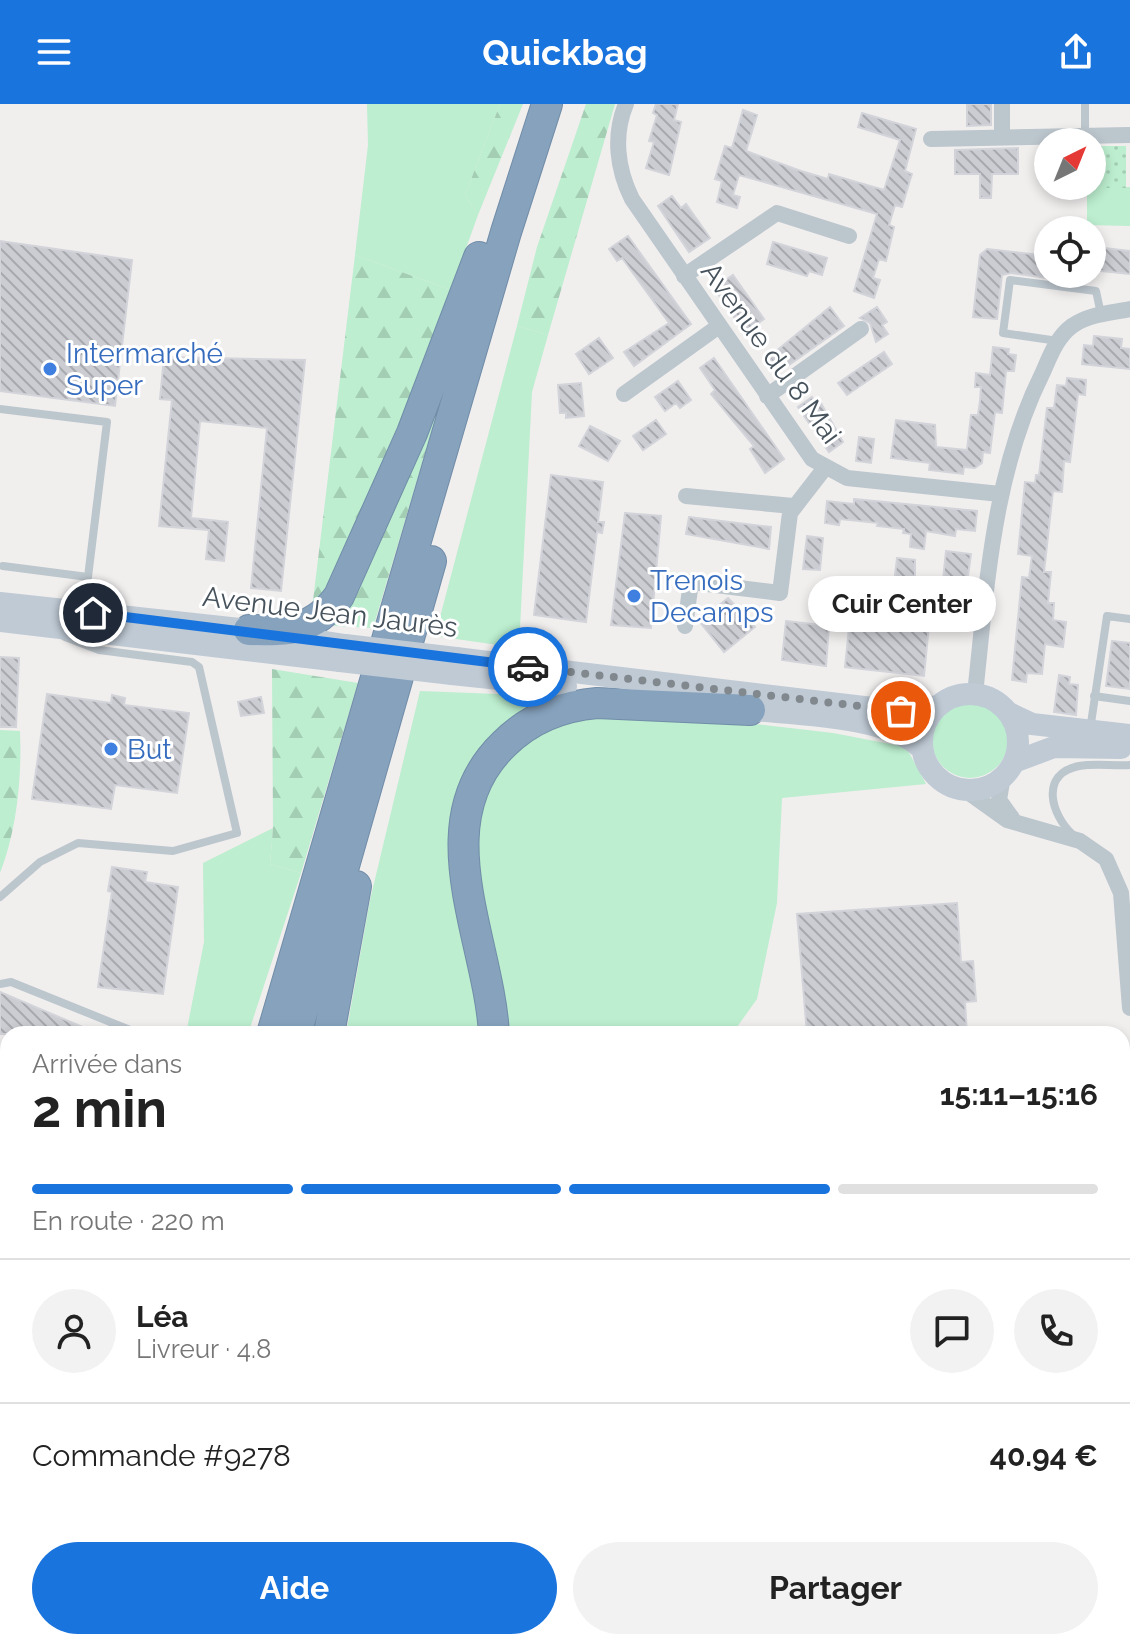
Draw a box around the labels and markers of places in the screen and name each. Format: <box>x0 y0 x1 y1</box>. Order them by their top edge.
place label: Intermarché Super <box>66 337 223 402</box>
marker: Intermarché Super <box>41 360 59 378</box>
place label: Trenois Decamps <box>650 564 774 629</box>
callout: Cuir Center <box>807 575 995 631</box>
pin <box>59 579 127 647</box>
marker: Trenois Decamps <box>625 587 643 605</box>
pin <box>867 677 935 745</box>
place label: But <box>127 733 172 766</box>
marker: But <box>102 740 120 758</box>

